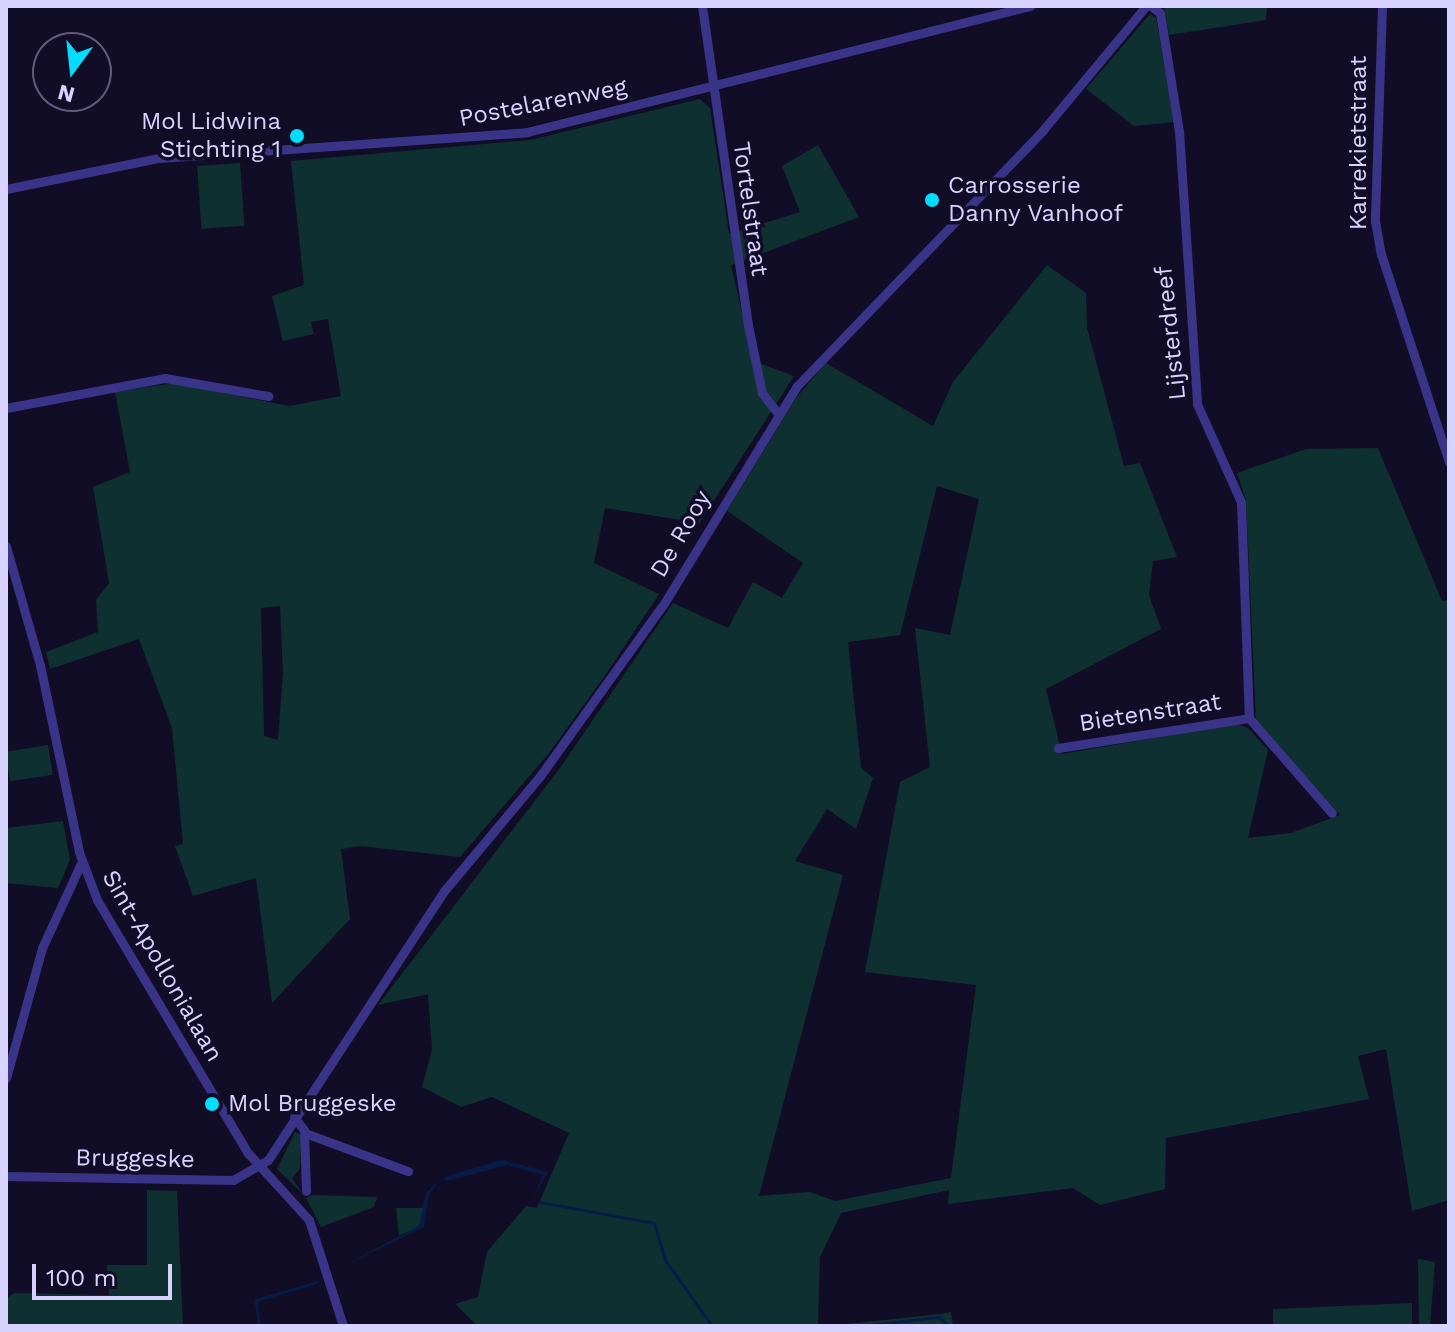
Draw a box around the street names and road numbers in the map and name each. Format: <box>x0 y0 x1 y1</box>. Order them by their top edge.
street label: Karrekietstraat <box>1345 56 1373 230</box>
street label: Postelarenweg <box>457 73 629 133</box>
street label: Tortelstraat <box>726 140 774 278</box>
street label: Lijsterdreef <box>1150 265 1192 401</box>
street label: De Rooy <box>645 485 717 583</box>
street label: Bietenstraat <box>1077 688 1223 738</box>
street label: Sint-Apollonialaan <box>95 865 229 1067</box>
street label: Bruggeske <box>75 1144 195 1174</box>

